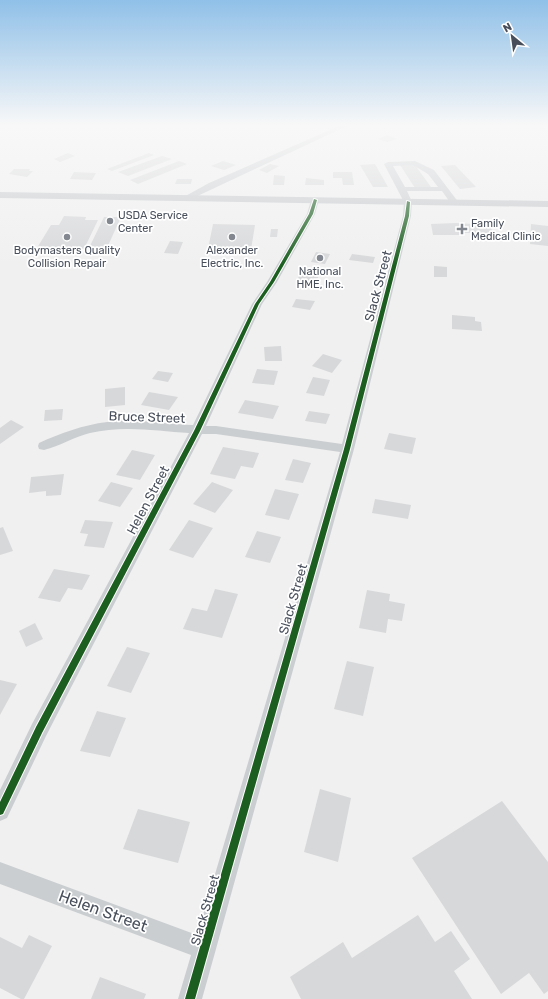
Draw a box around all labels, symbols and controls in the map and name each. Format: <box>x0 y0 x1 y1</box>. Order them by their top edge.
north arrow <box>492 16 532 56</box>
text: N <box>501 20 514 35</box>
place label: USDA Service Center <box>118 209 188 235</box>
marker: USDA Service Center <box>105 216 115 226</box>
place label: Family Medical Clinic <box>471 217 541 243</box>
marker: Family Medical Clinic <box>456 223 468 235</box>
marker: Bodymasters Quality Collision Repair <box>62 232 72 242</box>
marker: Alexander Electric, Inc. <box>227 232 237 242</box>
place label: Bodymasters Quality Collision Repair <box>14 244 120 270</box>
place label: Alexander Electric, Inc. <box>201 244 264 270</box>
street label: Slack Street <box>361 249 395 323</box>
marker: National HME, Inc. <box>315 253 325 263</box>
place label: National HME, Inc. <box>296 265 344 291</box>
street label: Bruce Street <box>108 408 186 426</box>
street label: Helen Street <box>124 463 172 537</box>
street label: Slack Street <box>276 562 310 636</box>
street label: Slack Street <box>188 873 222 947</box>
street label: Helen Street <box>56 886 150 936</box>

